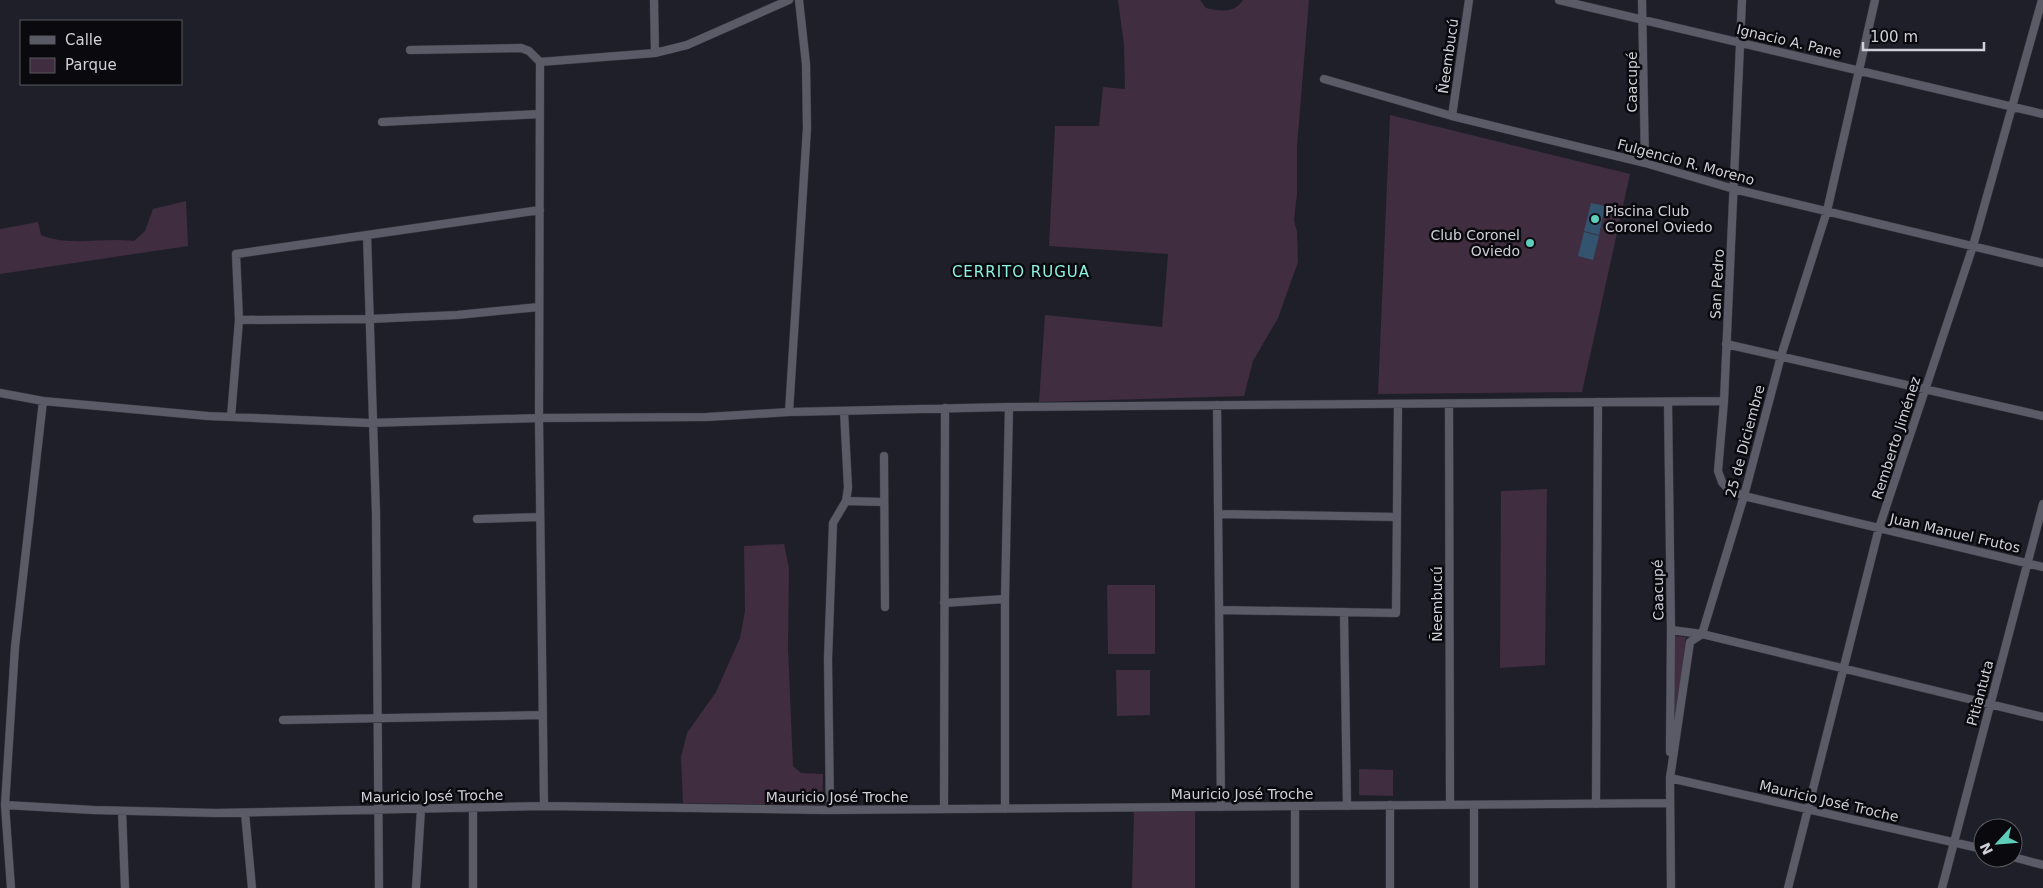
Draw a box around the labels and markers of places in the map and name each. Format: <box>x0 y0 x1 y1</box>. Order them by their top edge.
place label: Piscina Club Coronel Oviedo <box>1605 203 1712 235</box>
marker: Piscina Club Coronel Oviedo <box>1589 213 1601 225</box>
place label: Club Coronel Oviedo <box>1430 227 1520 259</box>
marker: Club Coronel Oviedo <box>1524 237 1536 249</box>

